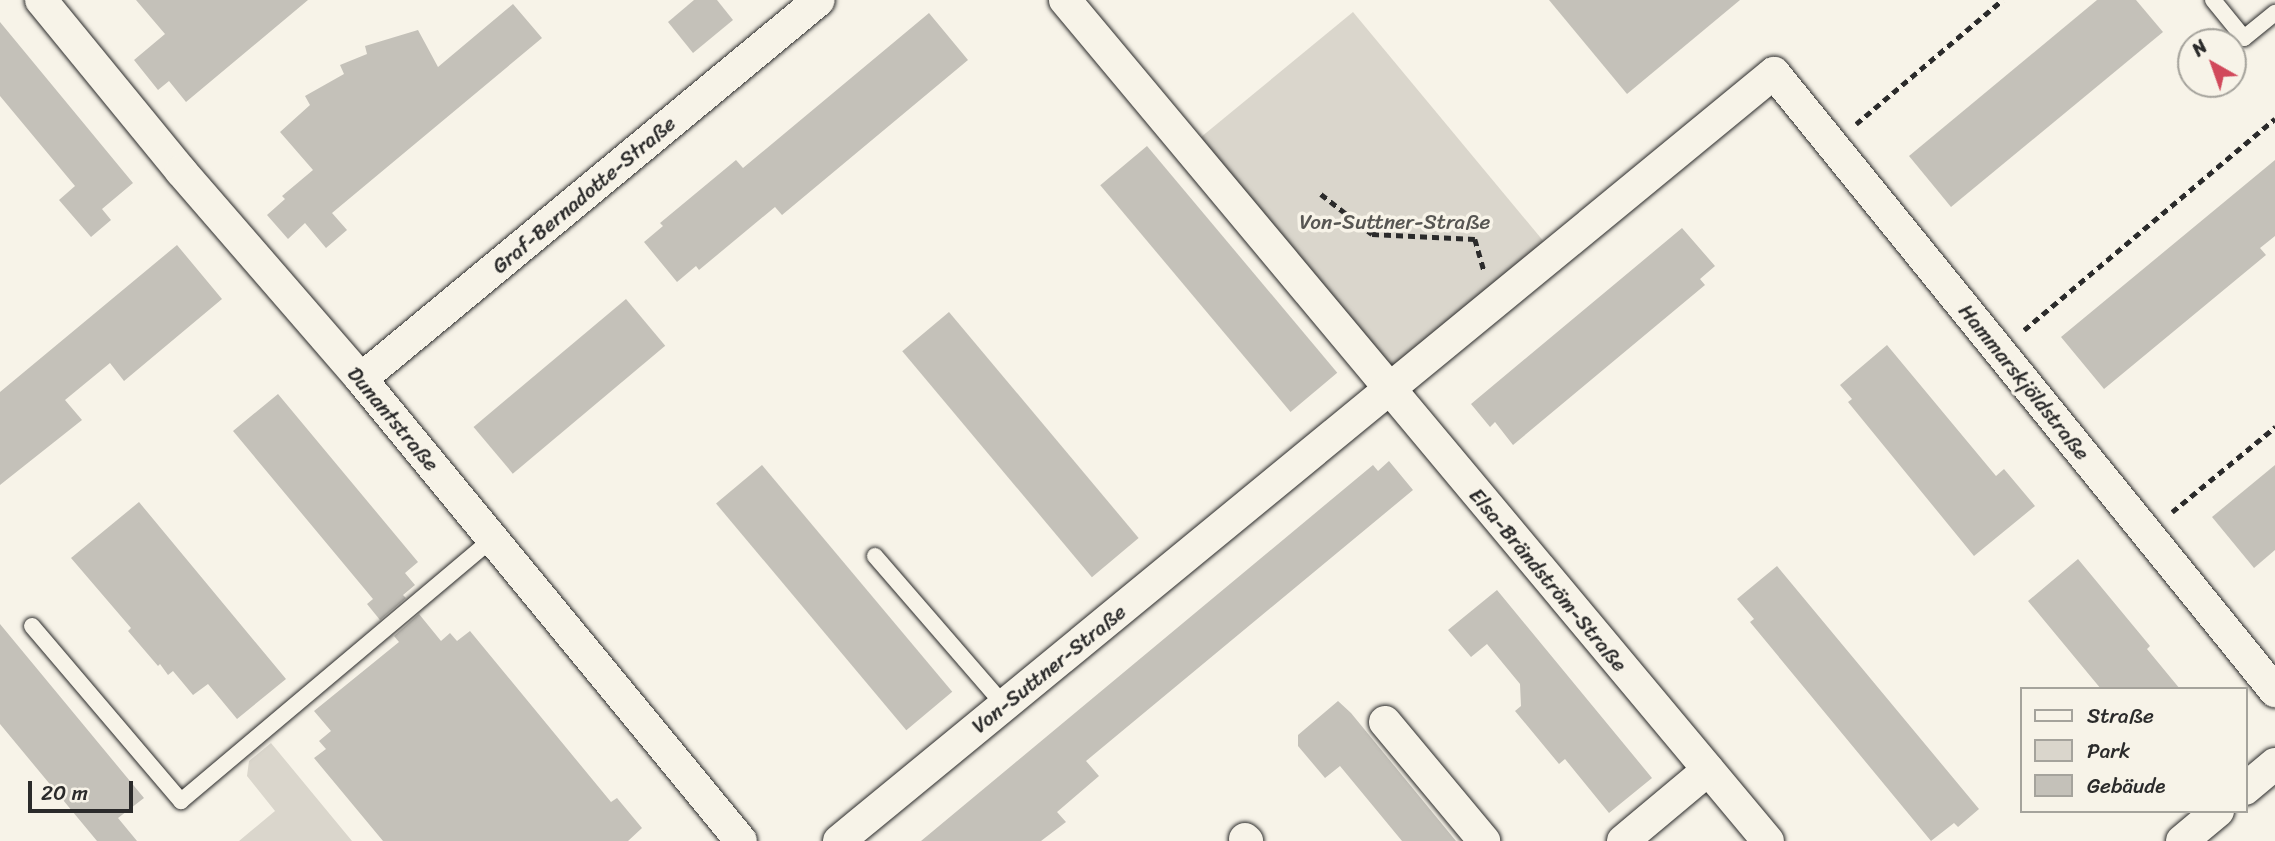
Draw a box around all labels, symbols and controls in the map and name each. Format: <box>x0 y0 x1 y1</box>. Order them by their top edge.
north arrow <box>2177 28 2247 98</box>
text: N <box>2184 31 2215 65</box>
street label: Graf-Bernadotte-Straße <box>487 111 681 279</box>
park label: Von-Suttner-Straße <box>1300 209 1490 235</box>
street label: Hammarskjöldstraße <box>1953 299 2095 465</box>
street label: Dunantstraße <box>342 362 444 476</box>
street label: Elsa-Brändström-Straße <box>1464 483 1632 677</box>
street label: Von-Suttner-Straße <box>967 599 1131 739</box>
legend <box>2020 687 2247 813</box>
text: Straße <box>2087 697 2154 735</box>
text: Park <box>2087 732 2130 770</box>
text: Gebäude <box>2087 767 2165 805</box>
scale bar <box>32 768 136 812</box>
text: 20 m <box>41 774 88 812</box>

